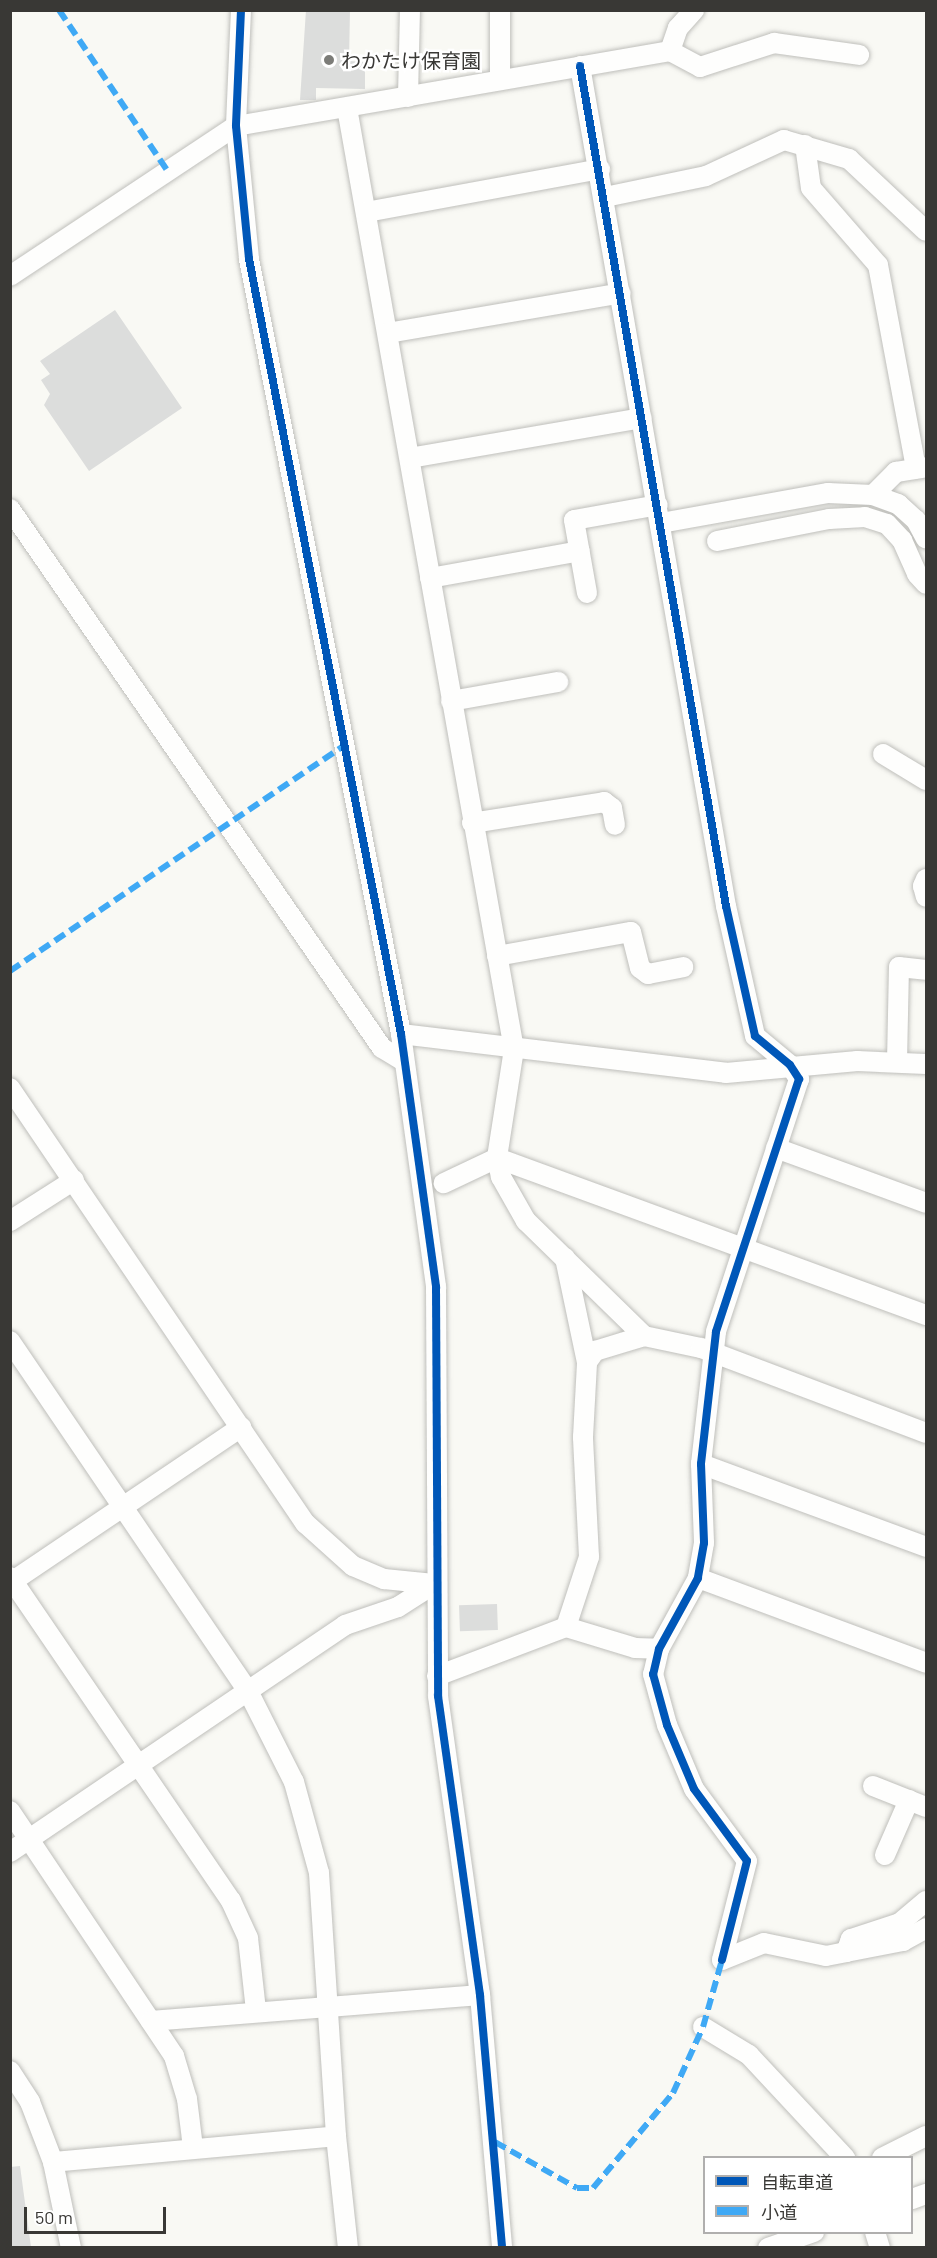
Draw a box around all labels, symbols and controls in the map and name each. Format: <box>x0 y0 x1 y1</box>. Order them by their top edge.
place label: わかたけ保育園 <box>341 48 481 72</box>
marker: わかたけ保育園 <box>322 53 336 67</box>
legend <box>703 2156 913 2234</box>
text: 自転車道 <box>761 2171 833 2193</box>
scale bar <box>27 2195 170 2233</box>
text: 小道 <box>761 2201 797 2223</box>
text: 50 m <box>35 2206 73 2228</box>

